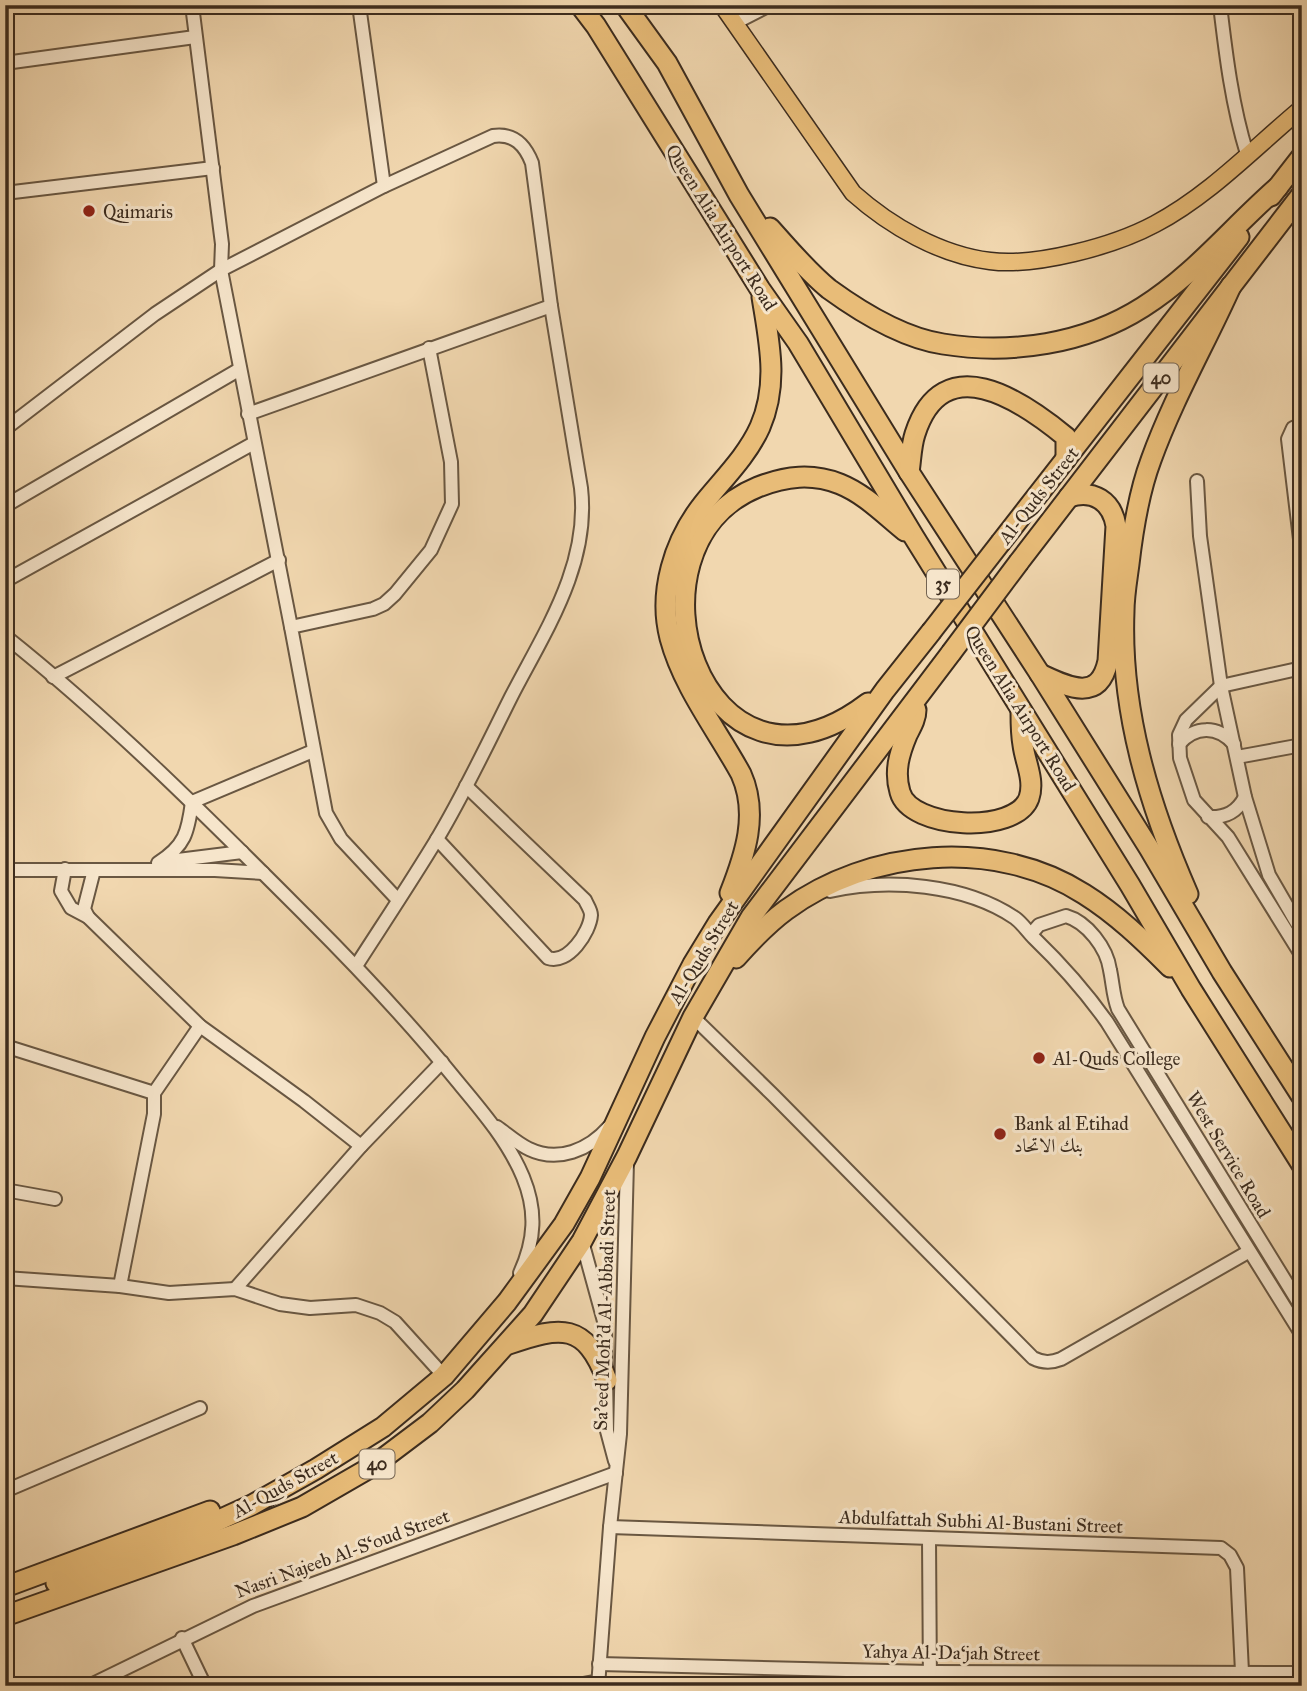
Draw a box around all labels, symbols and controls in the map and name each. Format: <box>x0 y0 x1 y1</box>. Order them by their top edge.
street label: Queen Alia Airport Road <box>661 140 782 315</box>
place label: Qaimaris <box>103 200 173 223</box>
marker: Qaimaris <box>81 203 97 219</box>
road number: 40 <box>1144 364 1178 392</box>
street label: Al-Quds Street <box>993 442 1084 549</box>
road number: 35 <box>927 570 959 598</box>
street label: Queen Alia Airport Road <box>960 621 1081 796</box>
street label: Al-Quds Street <box>663 896 744 1009</box>
place label: Al-Quds College <box>1052 1047 1180 1071</box>
marker: Al-Quds College <box>1031 1050 1047 1066</box>
street label: West Service Road <box>1182 1087 1276 1222</box>
place label: Bank al Etihad بنك الاتحاد <box>1014 1112 1129 1157</box>
marker: Bank al Etihad بنك الاتحاد <box>992 1126 1008 1142</box>
street label: Sa'eed Moh'd Al-Abbadi Street <box>589 1189 620 1431</box>
street label: Al-Quds Street <box>228 1446 342 1523</box>
road number: 40 <box>360 1450 394 1478</box>
street label: Nasri Najeeb Al-S‘oud Street <box>232 1504 453 1603</box>
street label: Abdulfattah Subhi Al-Bustani Street <box>837 1505 1124 1538</box>
street label: Yahya Al-Da‘jah Street <box>862 1639 1040 1666</box>

